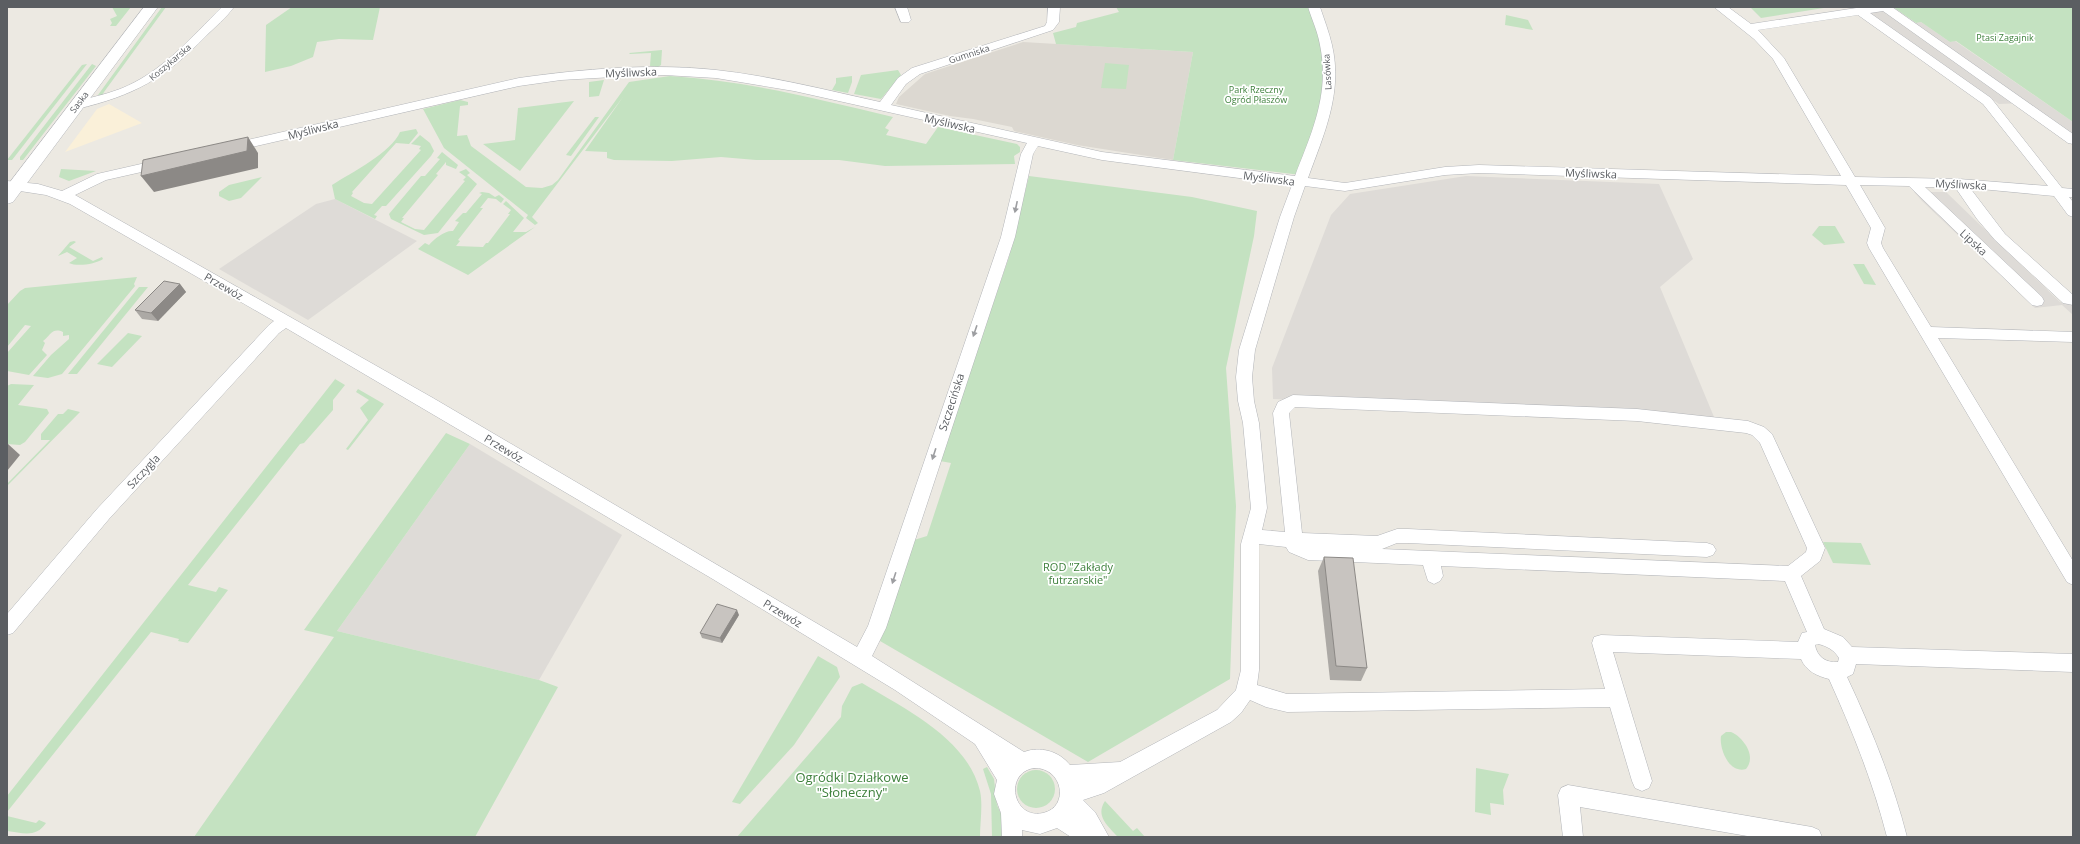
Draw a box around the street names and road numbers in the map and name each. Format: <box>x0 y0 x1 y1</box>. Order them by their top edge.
street label: Koszykarska <box>146 41 194 83</box>
street label: Gumniska <box>947 41 991 67</box>
street label: Lasówka <box>1320 54 1334 90</box>
street label: Myśliwska <box>605 64 657 80</box>
street label: Saska <box>67 89 91 115</box>
street label: Myśliwska <box>923 110 977 136</box>
street label: Myśliwska <box>286 115 340 143</box>
street label: Myśliwska <box>1565 165 1617 181</box>
street label: Myśliwska <box>1242 167 1296 189</box>
street label: Myśliwska <box>1935 175 1987 193</box>
street label: Lipska <box>1957 225 1991 259</box>
street label: Przewóz <box>202 269 246 303</box>
street label: Szczecińska <box>935 371 967 433</box>
street label: Przewóz <box>482 431 526 465</box>
street label: Szczygla <box>123 451 163 491</box>
street label: Przewóz <box>761 596 805 630</box>

